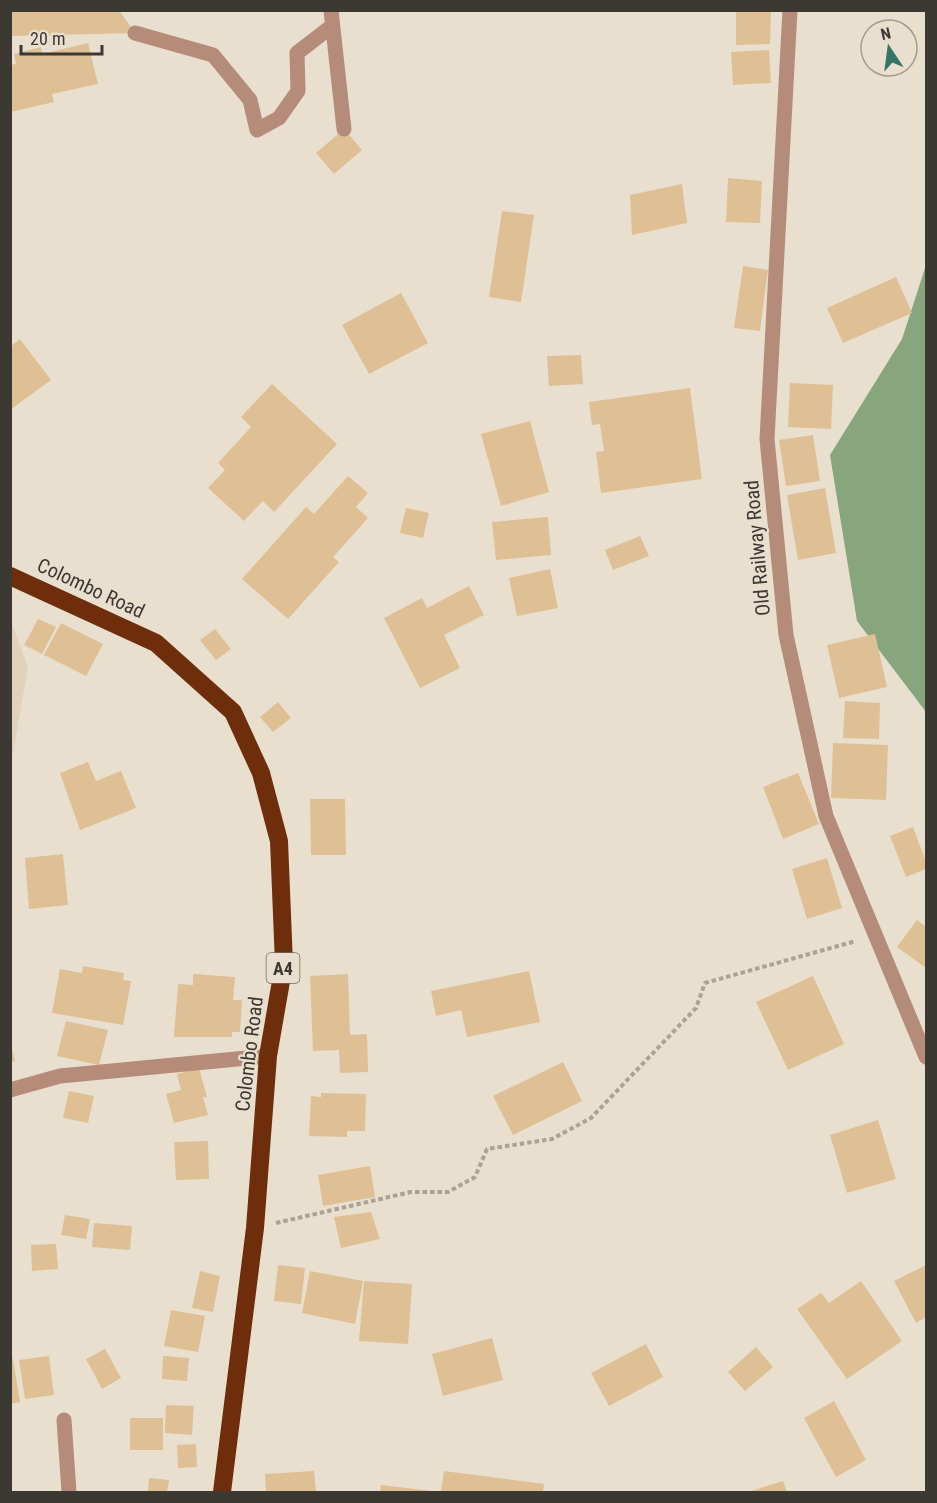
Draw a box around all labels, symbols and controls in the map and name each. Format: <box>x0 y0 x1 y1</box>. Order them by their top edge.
scale bar <box>21 18 102 56</box>
north arrow <box>859 18 919 78</box>
text: N <box>879 24 893 44</box>
text: 20 m <box>30 28 65 49</box>
street label: Old Railway Road <box>739 479 775 617</box>
street label: Colombo Road <box>33 553 149 623</box>
road number: A4 <box>266 953 300 983</box>
street label: Colombo Road <box>230 995 268 1113</box>

